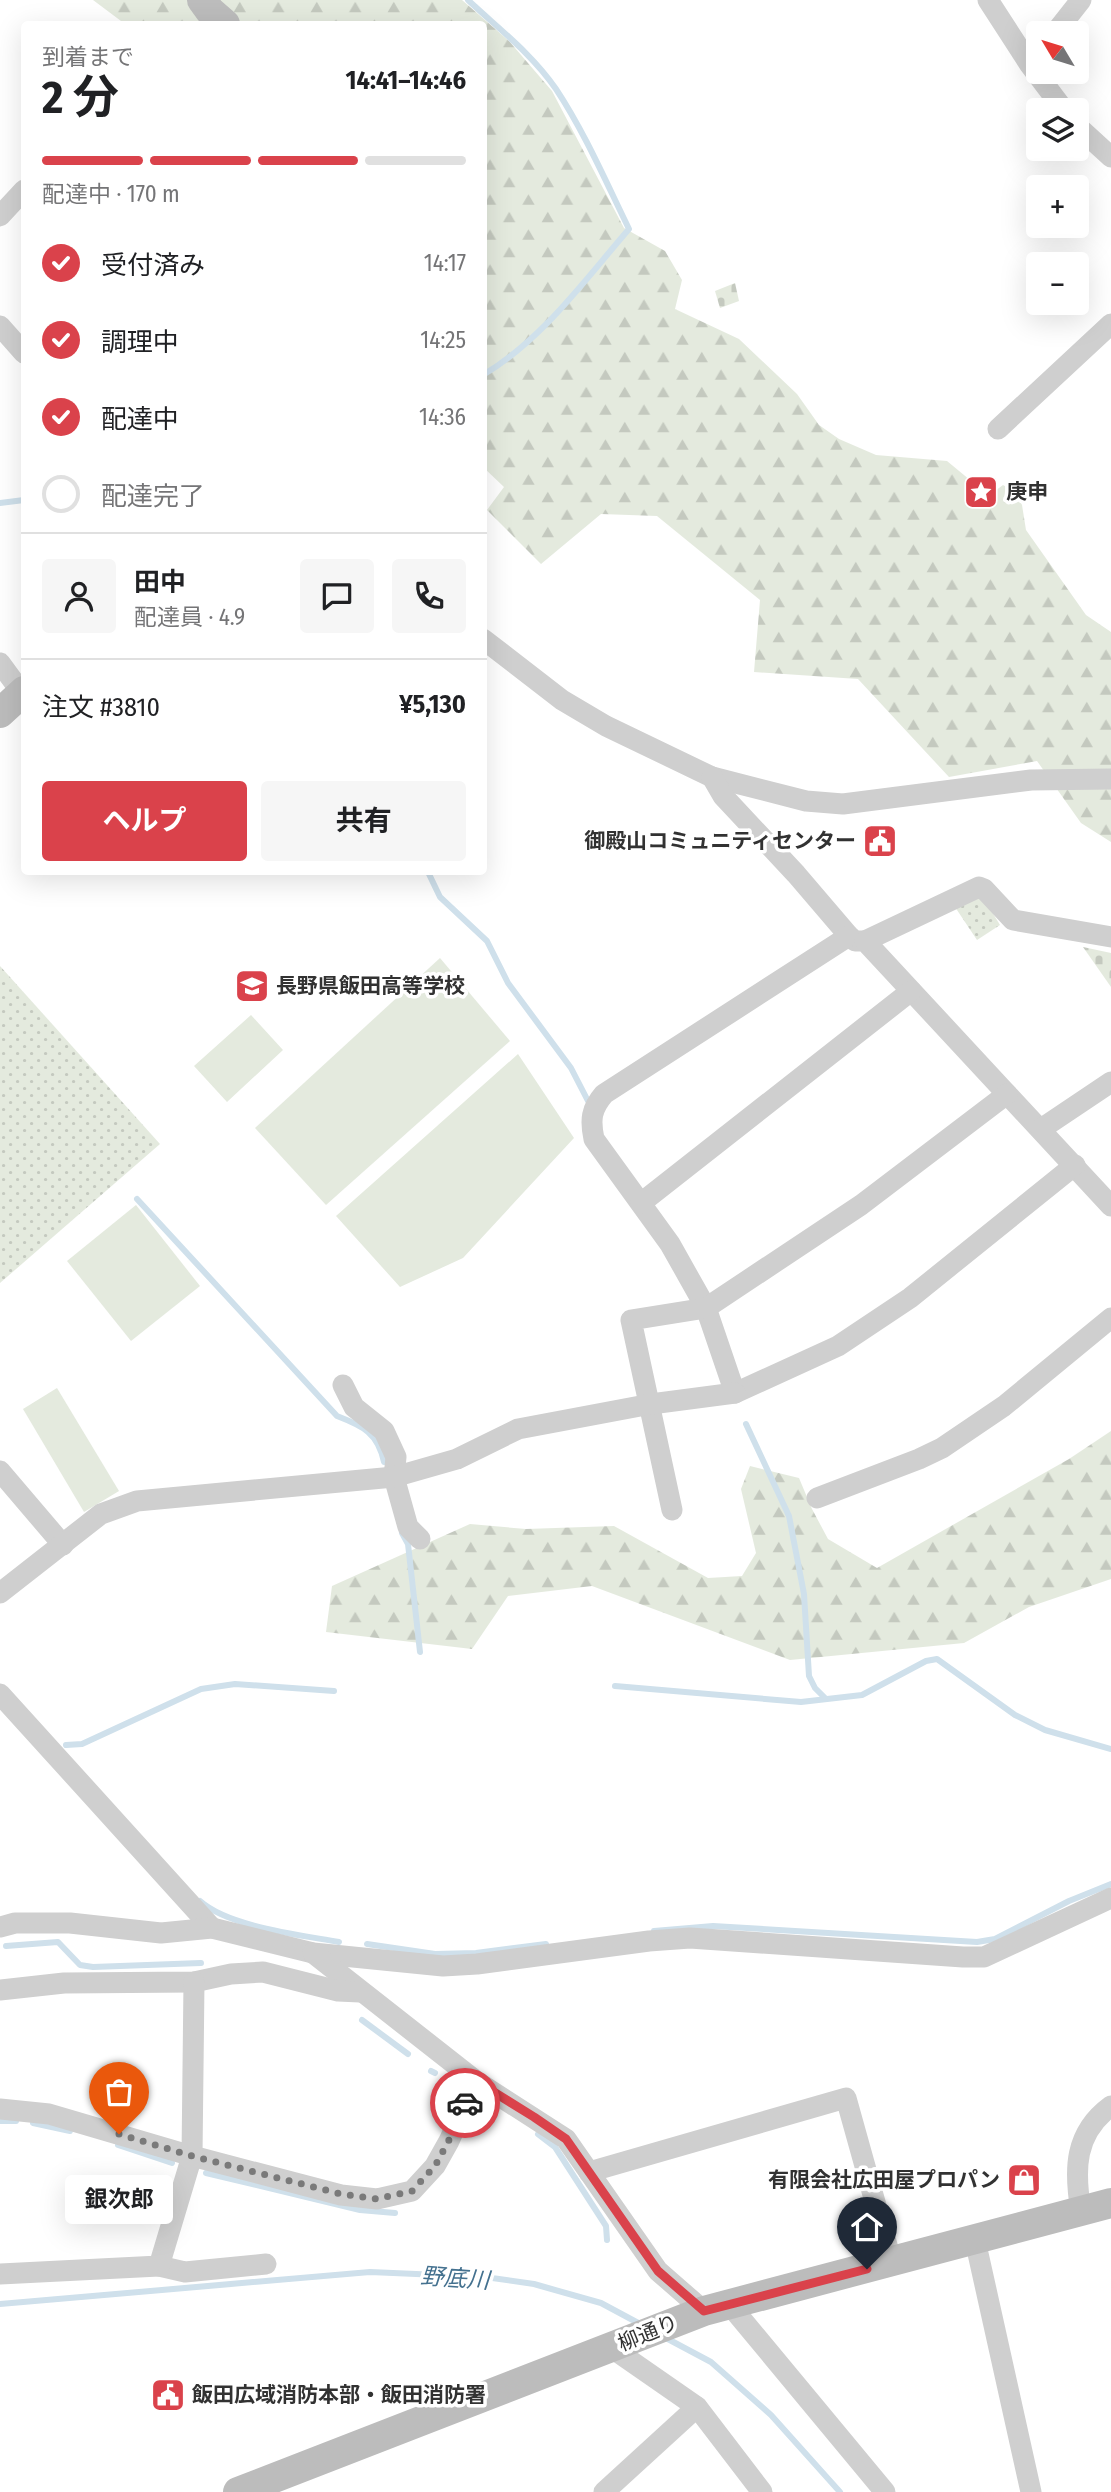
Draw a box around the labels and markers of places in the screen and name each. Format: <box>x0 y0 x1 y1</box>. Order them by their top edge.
place icon: 庚申 <box>962 473 1000 511</box>
place label: 庚申 <box>1006 479 1048 505</box>
public building icon: 御殿山コミュニティセンター <box>861 822 899 860</box>
place label: 御殿山コミュニティセンター <box>584 828 856 854</box>
school or university icon: 長野県飯田高等学校 <box>233 967 271 1005</box>
place label: 長野県飯田高等学校 <box>276 973 465 999</box>
pin <box>89 2062 149 2134</box>
shop icon: 有限会社広田屋プロパン <box>1005 2161 1043 2199</box>
place label: 有限会社広田屋プロパン <box>768 2167 1000 2193</box>
callout: 銀次郎 <box>65 2176 173 2225</box>
pin <box>837 2197 897 2269</box>
public building icon: 飯田広域消防本部・飯田消防署 <box>149 2376 187 2414</box>
place label: 飯田広域消防本部・飯田消防署 <box>191 2382 486 2408</box>

